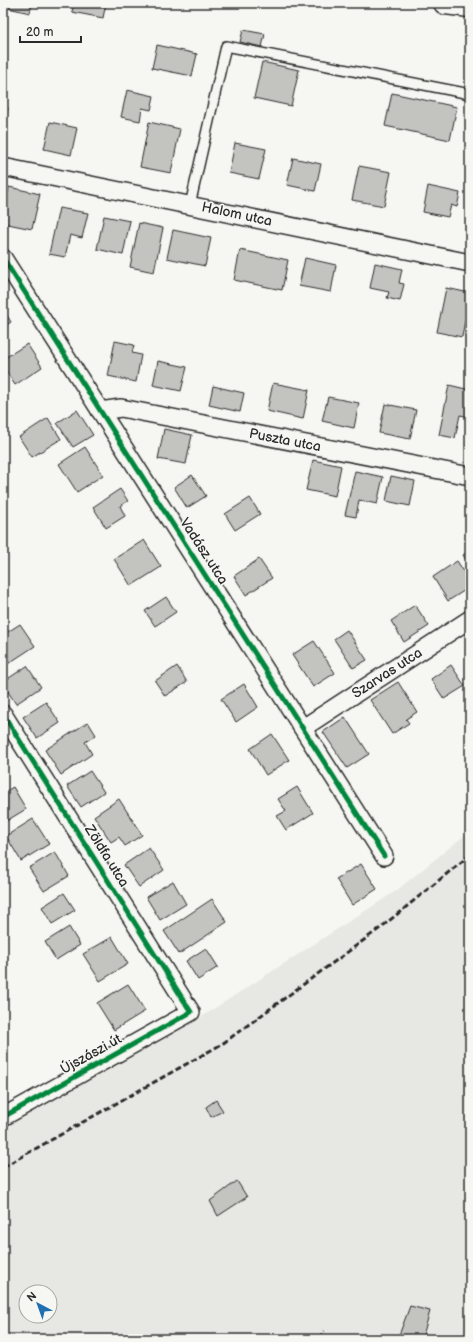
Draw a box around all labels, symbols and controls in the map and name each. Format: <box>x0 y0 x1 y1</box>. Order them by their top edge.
scale bar <box>20 18 81 44</box>
text: 20 m <box>26 25 53 40</box>
street label: Halom utca <box>200 198 274 230</box>
street label: Puszta utca <box>248 425 322 455</box>
street label: Vadász utca <box>176 515 232 588</box>
street label: Szarvas utca <box>349 644 425 702</box>
street label: Zöldfa utca <box>81 821 133 890</box>
street label: Újszászi út <box>57 1029 125 1078</box>
north arrow <box>18 1284 58 1324</box>
text: N <box>24 1289 39 1304</box>

